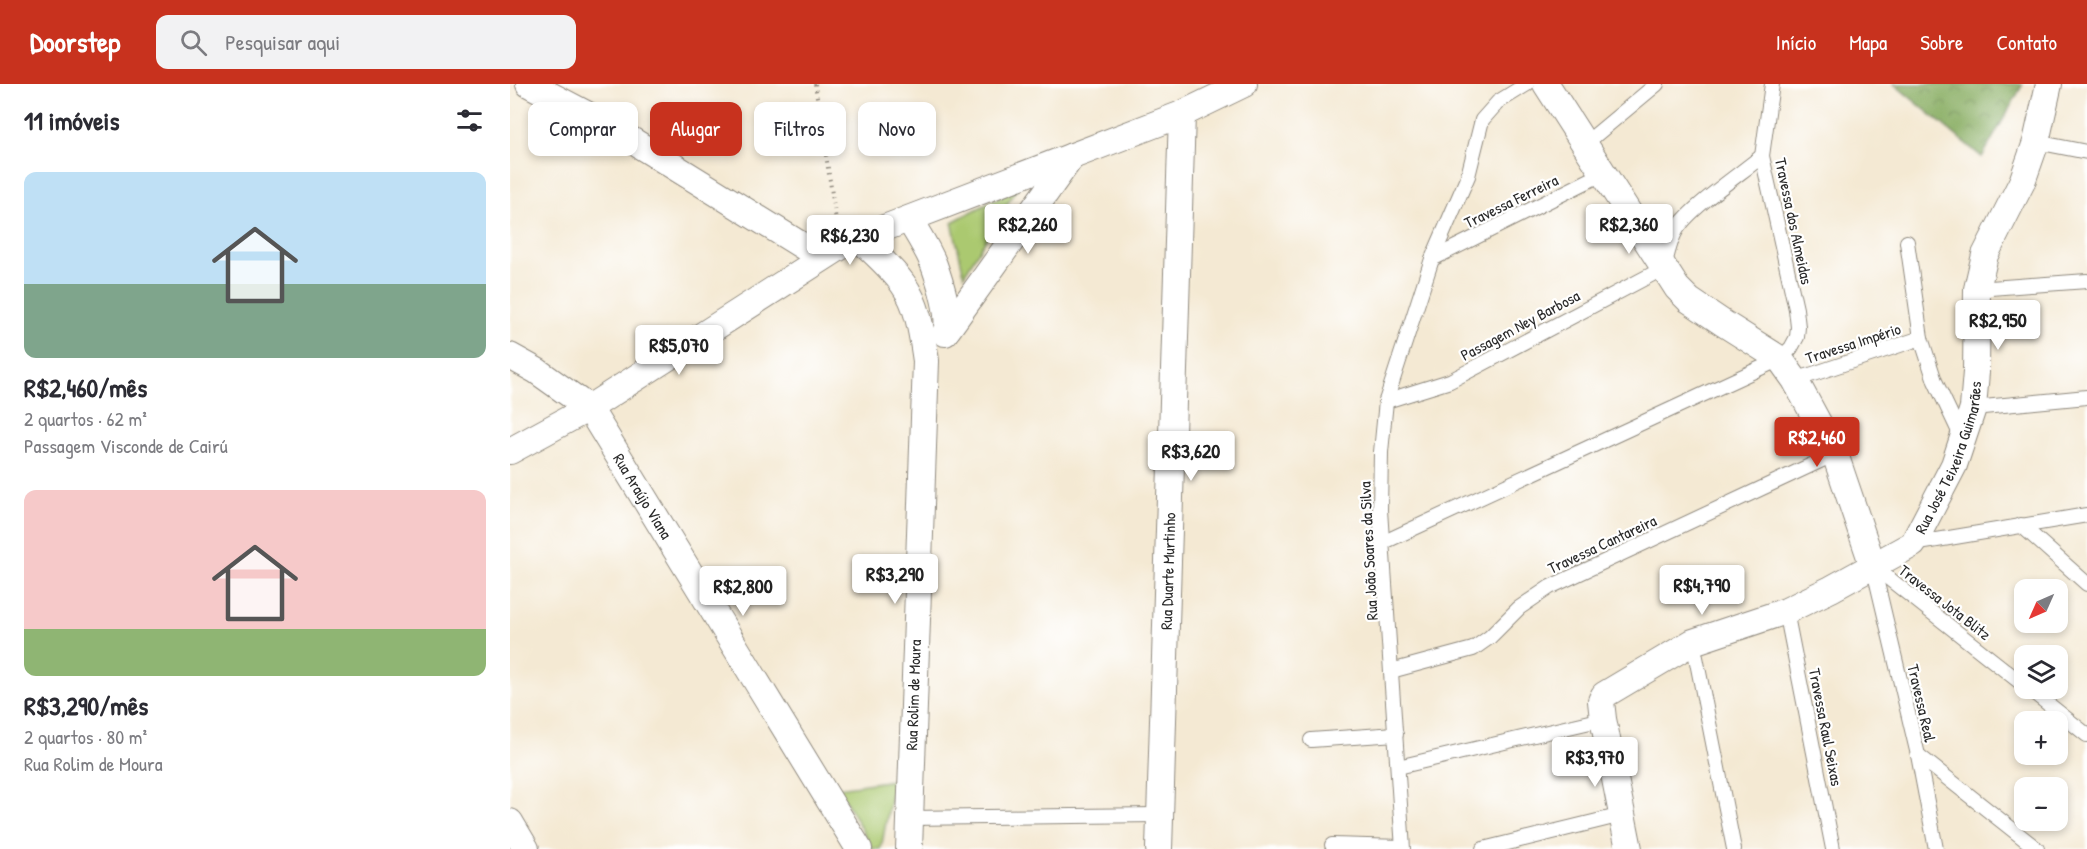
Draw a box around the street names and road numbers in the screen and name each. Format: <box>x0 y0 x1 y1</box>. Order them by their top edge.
street label: Travessa dos Almeidas <box>1770 156 1818 286</box>
street label: Travessa Ferreira <box>1460 169 1562 233</box>
street label: Passagem Ney Barbosa <box>1457 284 1583 366</box>
street label: Travessa Império <box>1803 317 1904 369</box>
street label: Rua José Teixeira Guimarães <box>1909 380 1986 538</box>
street label: Rua Araújo Viana <box>608 449 678 543</box>
street label: Rua João Soares da Silva <box>1353 481 1383 621</box>
street label: Travessa Cantareira <box>1544 509 1660 579</box>
street label: Rua Duarte Murtinho <box>1155 512 1181 630</box>
street label: Travessa Jota Blitz <box>1894 559 1996 645</box>
street label: Rua Rolim de Moura <box>900 639 926 751</box>
street label: Travessa Real <box>1902 662 1942 745</box>
street label: Travessa Raul Seixas <box>1804 666 1848 788</box>

